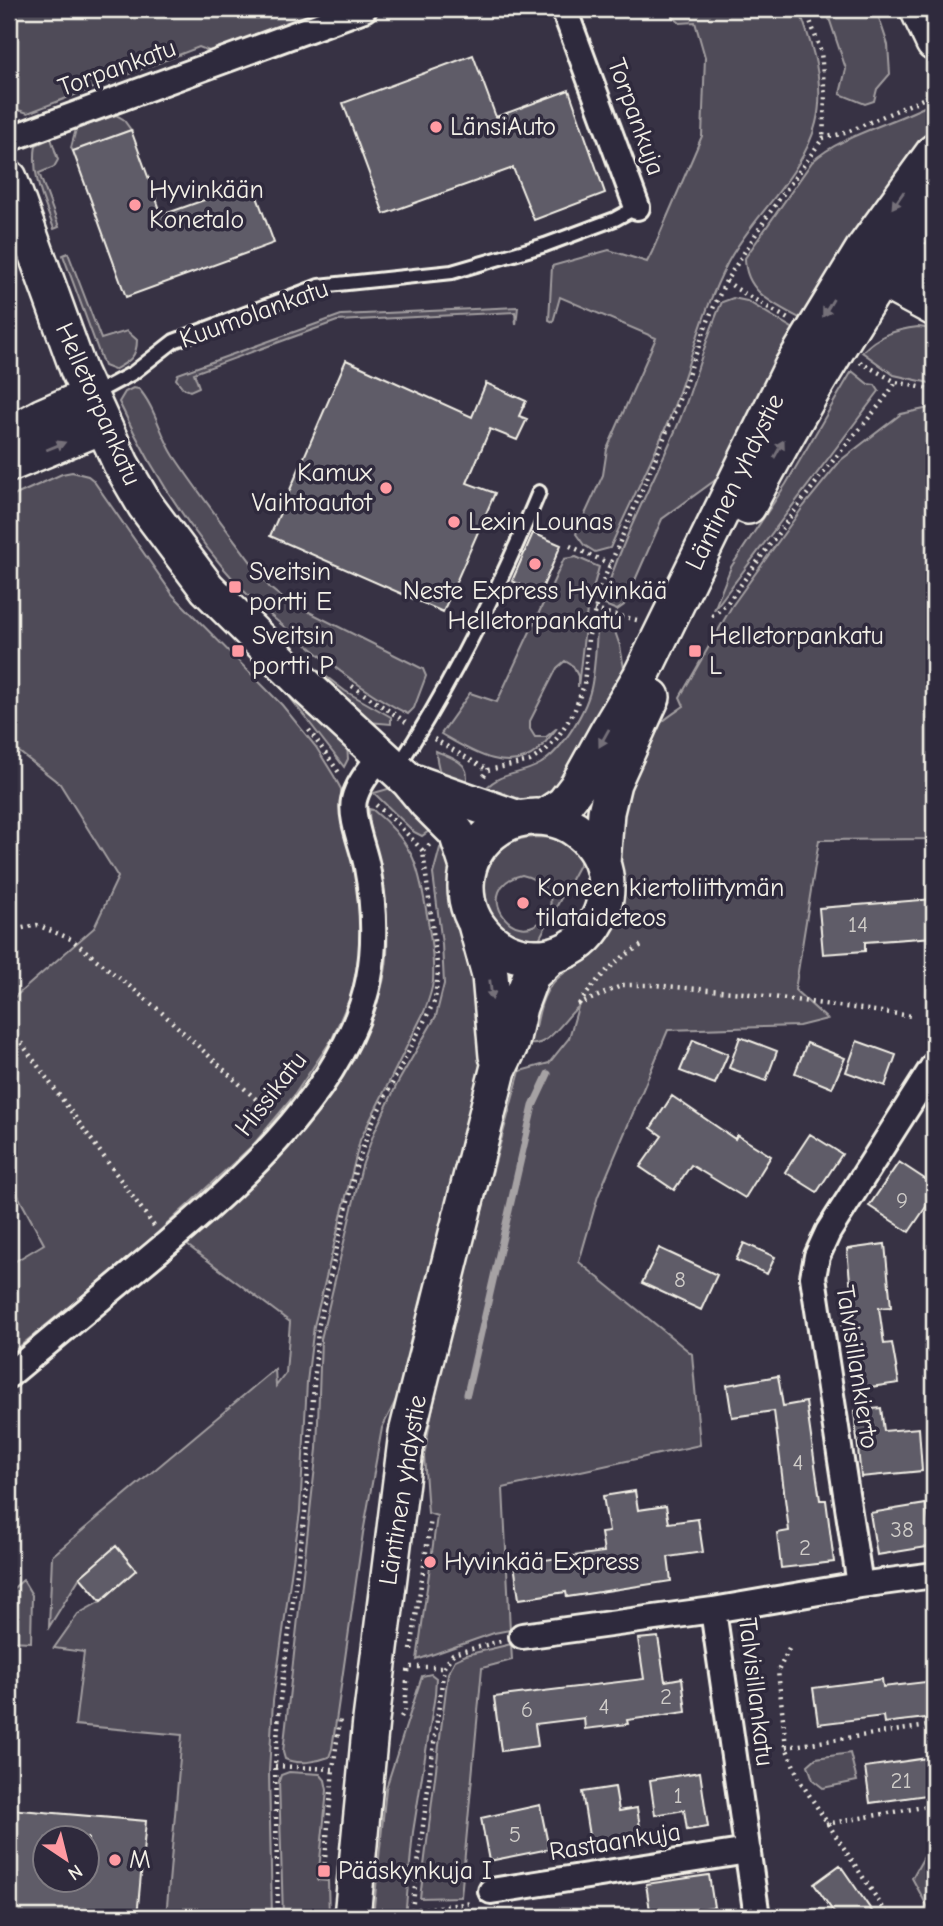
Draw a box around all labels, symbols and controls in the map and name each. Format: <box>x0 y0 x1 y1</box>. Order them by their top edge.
street label: Torpankatu <box>54 33 180 103</box>
street label: Torpankuja <box>601 54 671 180</box>
place label: LänsiAuto <box>450 112 556 142</box>
marker: LänsiAuto <box>428 119 444 135</box>
place label: Hyvinkään Konetalo <box>149 175 264 235</box>
one-way arrow <box>891 191 905 209</box>
marker: Hyvinkään Konetalo <box>127 197 143 213</box>
street label: Kuumolankatu <box>176 273 332 355</box>
one-way arrow <box>821 298 834 317</box>
street label: Helletorpankatu <box>49 318 147 490</box>
street label: Läntinen yhdystie <box>679 389 791 575</box>
one-way arrow <box>773 439 785 459</box>
one-way arrow <box>45 440 66 451</box>
place label: Kamux Vaihtoautot <box>252 458 374 518</box>
marker: Kamux Vaihtoautot <box>378 480 394 496</box>
place label: Lexin Lounas <box>468 507 613 537</box>
marker: Lexin Lounas <box>446 514 462 530</box>
marker: Neste Express Hyvinkää Helletorpankatu <box>527 556 543 572</box>
place label: Sveitsin portti E <box>249 557 332 617</box>
place label: Neste Express Hyvinkää Helletorpankatu <box>403 576 667 636</box>
marker: Sveitsin portti E <box>227 579 243 595</box>
place label: Sveitsin portti P <box>252 621 334 681</box>
place label: Helletorpankatu L <box>709 621 884 681</box>
marker: Sveitsin portti P <box>230 643 246 659</box>
marker: Helletorpankatu L <box>687 643 703 659</box>
one-way arrow <box>598 729 610 748</box>
place label: Koneen kiertoliittymän tilataideteos <box>535 873 784 933</box>
marker: Koneen kiertoliittymän tilataideteos <box>515 895 531 911</box>
house number: 14 <box>848 911 868 938</box>
one-way arrow <box>486 979 497 1001</box>
street label: Hissikatu <box>229 1046 313 1142</box>
house number: 9 <box>896 1187 908 1214</box>
house number: 8 <box>674 1266 686 1293</box>
street label: Talvisillankierto <box>829 1283 885 1451</box>
street label: Läntinen yhdystie <box>373 1393 433 1587</box>
house number: 4 <box>792 1449 804 1476</box>
house number: 38 <box>890 1516 914 1543</box>
house number: 2 <box>799 1534 811 1561</box>
place label: Hyvinkää Express <box>444 1547 639 1577</box>
marker: Hyvinkää Express <box>422 1554 438 1570</box>
street label: Talvisillankatu <box>732 1616 780 1768</box>
house number: 2 <box>660 1683 672 1710</box>
house number: 4 <box>598 1693 610 1720</box>
house number: 6 <box>521 1696 533 1723</box>
house number: 21 <box>890 1767 912 1794</box>
house number: 1 <box>673 1782 683 1809</box>
street label: Rastaankuja <box>547 1817 683 1867</box>
house number: 5 <box>509 1821 521 1848</box>
north arrow <box>32 1825 102 1895</box>
place label: M <box>129 1845 151 1875</box>
marker: M <box>107 1852 123 1868</box>
place label: Pääskynkuja I <box>338 1856 492 1886</box>
text: N <box>64 1860 87 1885</box>
marker: Pääskynkuja I <box>316 1863 332 1879</box>

